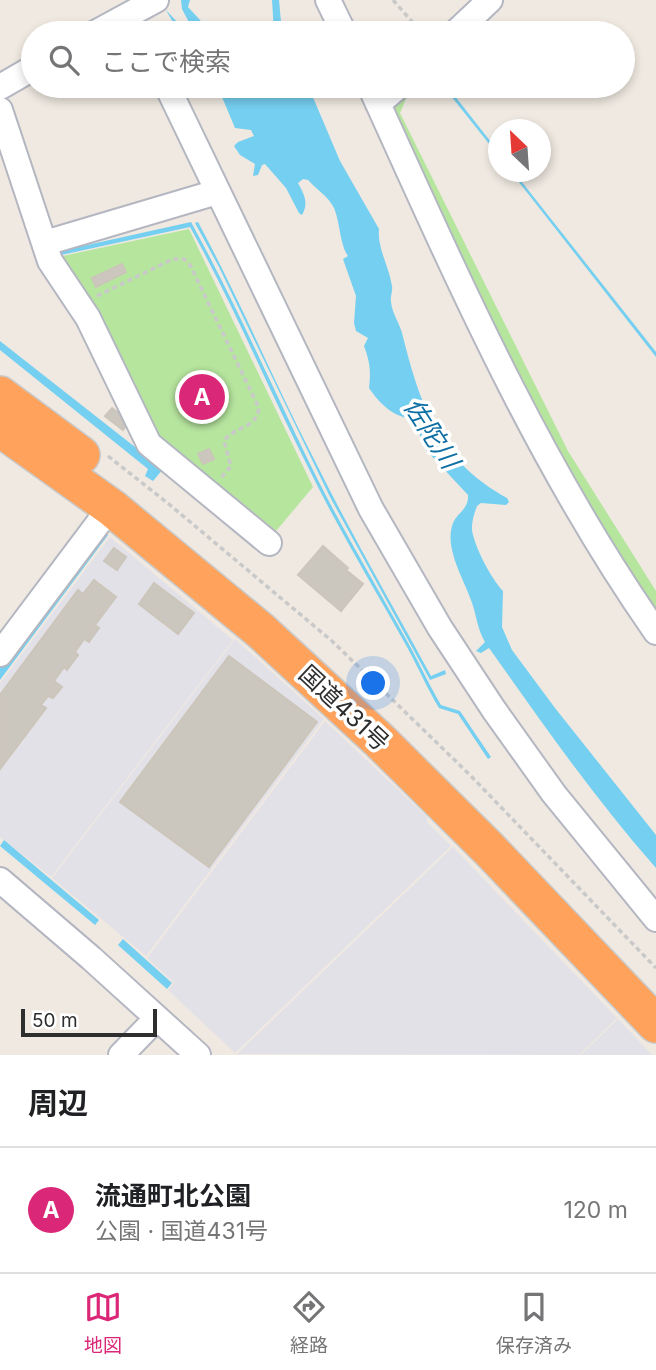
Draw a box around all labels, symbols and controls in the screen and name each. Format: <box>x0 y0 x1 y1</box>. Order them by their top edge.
search box <box>21 21 635 98</box>
icon: search <box>45 41 83 79</box>
text: ここで検索 <box>101 46 231 77</box>
north arrow <box>488 119 551 182</box>
pin: A <box>179 371 225 423</box>
water label: 佐陀川 <box>398 392 468 477</box>
street label: 国道431号 <box>293 659 395 757</box>
your location <box>356 666 390 700</box>
scale bar <box>21 1006 158 1038</box>
text: 50 m <box>32 1009 78 1032</box>
text: 周辺 <box>28 1085 88 1121</box>
text: 流通町北公園 <box>95 1180 251 1211</box>
text: A <box>42 1196 60 1224</box>
text: 120 m <box>563 1196 628 1224</box>
text: 公園 · 国道431号 <box>95 1217 268 1245</box>
tab: 地図 <box>84 1288 122 1357</box>
tab: 経路 <box>290 1288 328 1357</box>
tab: 保存済み <box>496 1288 572 1357</box>

